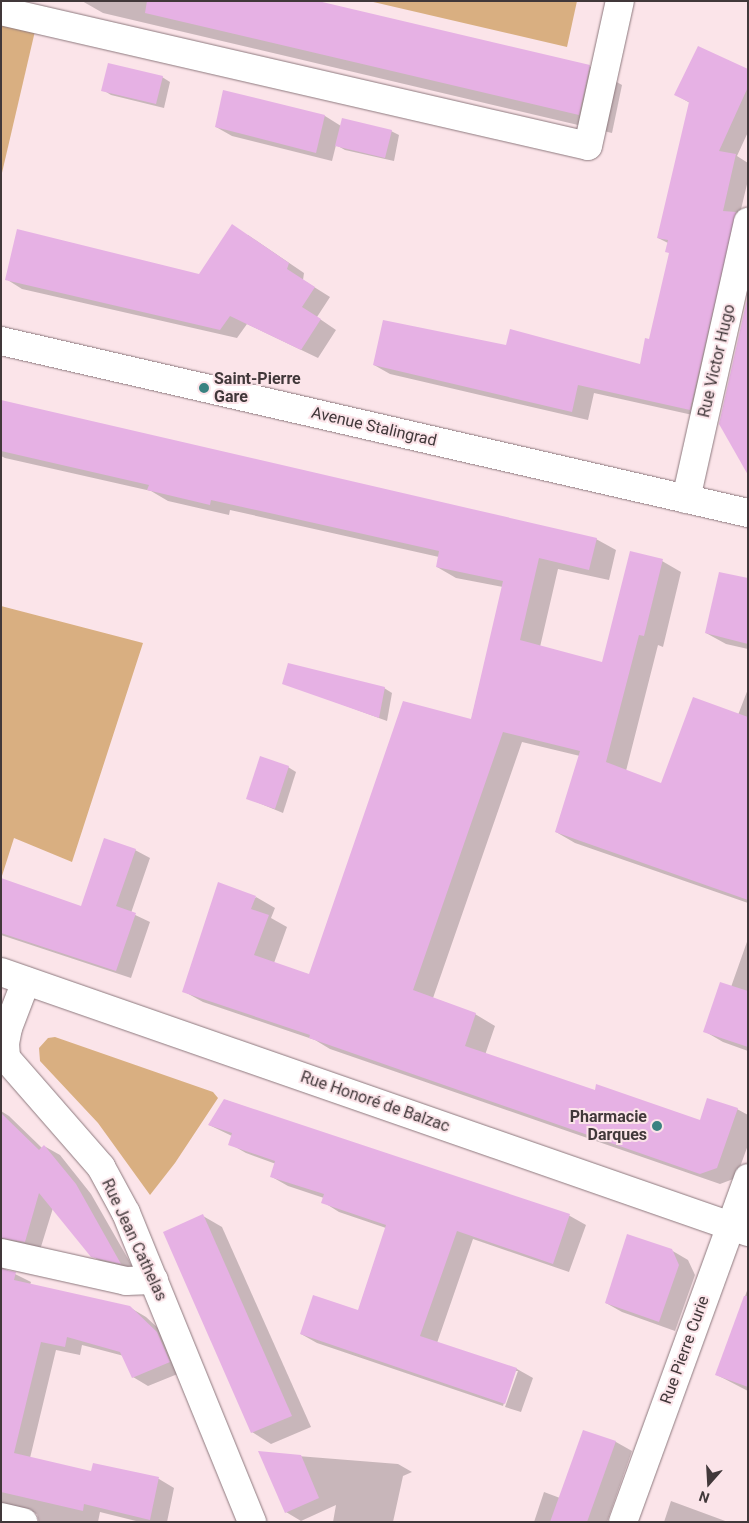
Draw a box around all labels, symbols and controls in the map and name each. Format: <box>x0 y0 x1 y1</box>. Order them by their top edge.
street label: Rue Victor Hugo <box>695 303 739 419</box>
place label: Saint-Pierre Gare <box>214 369 301 407</box>
marker: Saint-Pierre Gare <box>198 382 210 394</box>
street label: Avenue Stalingrad <box>309 403 439 451</box>
street label: Rue Honoré de Balzac <box>298 1067 452 1137</box>
place label: Pharmacie Darques <box>570 1107 647 1145</box>
marker: Pharmacie Darques <box>651 1120 663 1132</box>
street label: Rue Jean Cathelas <box>97 1176 171 1304</box>
street label: Rue Pierre Curie <box>657 1293 713 1407</box>
north arrow <box>684 1458 734 1508</box>
text: N <box>697 1488 711 1506</box>

